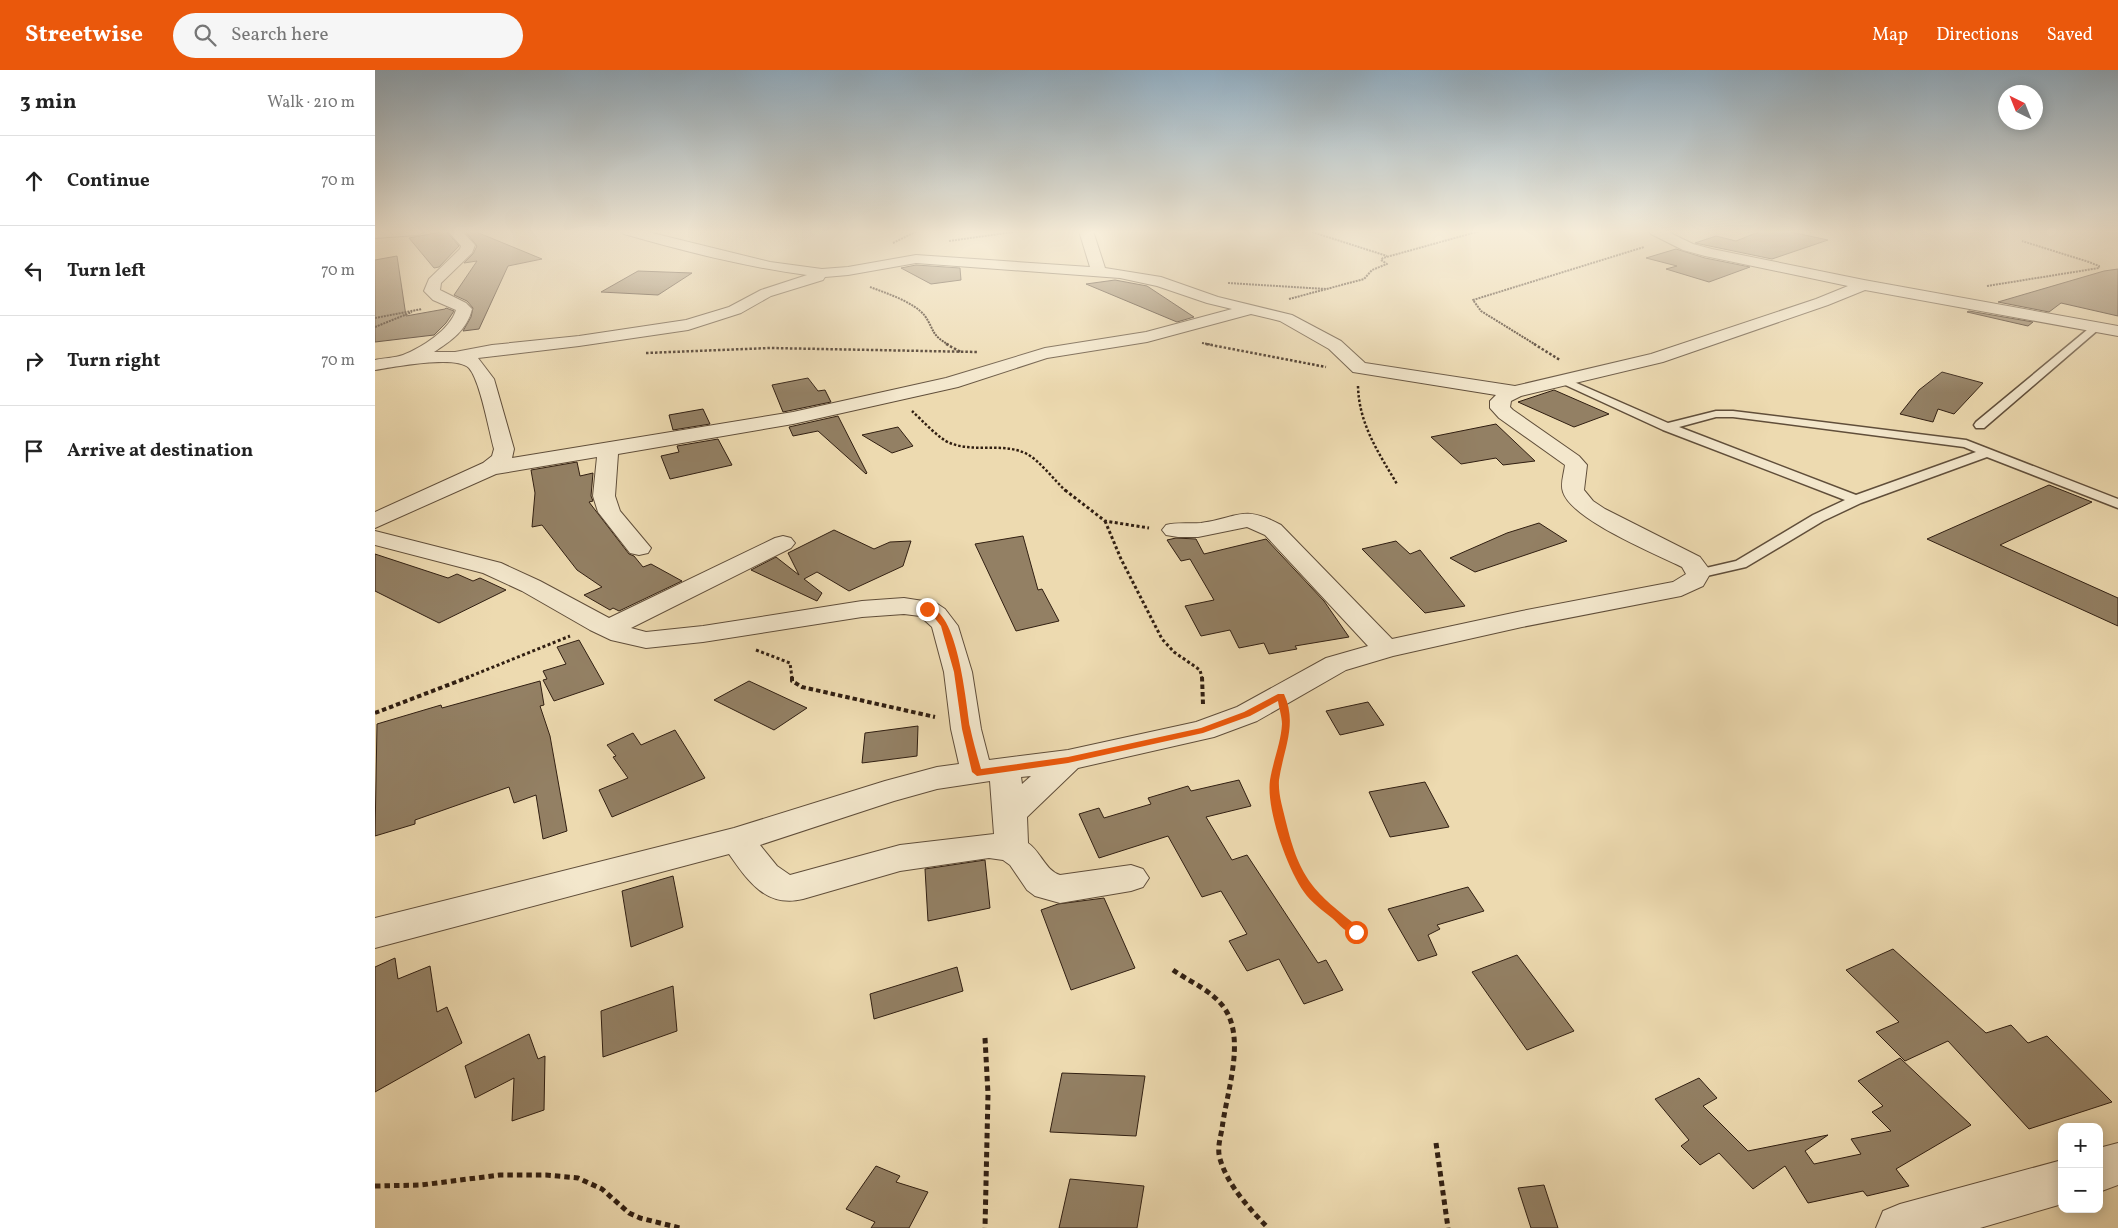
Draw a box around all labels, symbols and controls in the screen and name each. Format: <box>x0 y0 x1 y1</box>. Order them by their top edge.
search box <box>173 13 523 58</box>
text: Streetwise <box>25 18 143 52</box>
icon: search <box>191 21 219 49</box>
text: Search here <box>231 22 328 48</box>
text: Map <box>1872 23 1908 48</box>
text: Directions <box>1936 23 2019 48</box>
text: Saved <box>2047 23 2093 48</box>
north arrow <box>1998 85 2043 130</box>
text: 3 min <box>20 88 76 117</box>
text: Walk · 210 m <box>267 92 355 114</box>
icon: ahead <box>20 167 48 195</box>
text: Continue <box>67 168 150 194</box>
text: 70 m <box>321 170 355 192</box>
icon: left <box>20 257 48 285</box>
text: Turn left <box>67 258 146 284</box>
text: 70 m <box>321 260 355 282</box>
icon: right <box>20 347 48 375</box>
text: Turn right <box>67 348 160 374</box>
text: 70 m <box>321 350 355 372</box>
icon: arrive <box>20 437 48 465</box>
text: Arrive at destination <box>67 438 253 464</box>
route end <box>916 598 939 621</box>
route start <box>1345 921 1368 944</box>
map controls <box>2058 1123 2103 1213</box>
button: + <box>2058 1123 2103 1168</box>
button: − <box>2058 1168 2103 1213</box>

